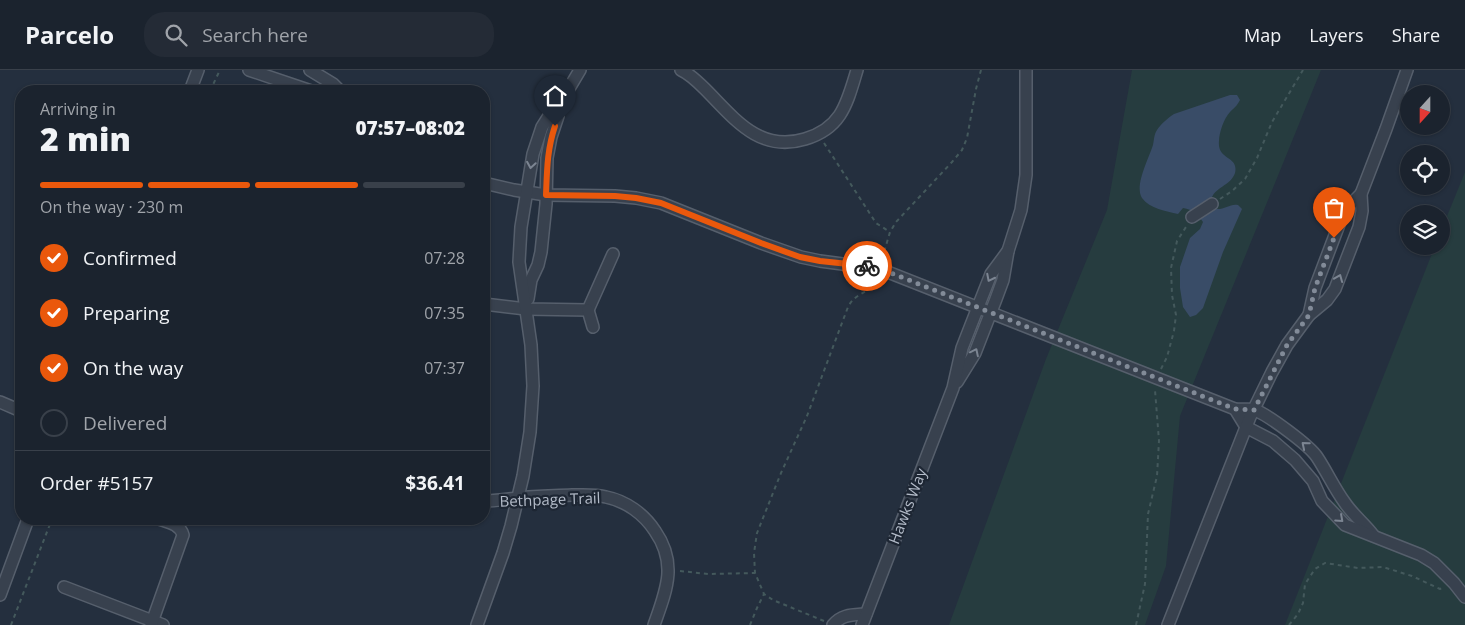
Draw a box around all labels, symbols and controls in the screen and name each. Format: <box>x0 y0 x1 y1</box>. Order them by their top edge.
search box <box>144 12 494 57</box>
text: Parcelo <box>25 18 114 51</box>
icon: search <box>162 21 190 49</box>
text: Search here <box>202 22 308 48</box>
text: Map <box>1244 23 1281 47</box>
text: Layers <box>1309 23 1364 47</box>
text: Share <box>1392 23 1440 47</box>
pin <box>534 75 576 126</box>
icon: home <box>541 82 569 110</box>
north arrow <box>1400 85 1450 135</box>
map controls <box>1400 85 1450 255</box>
text: Arriving in <box>40 98 116 120</box>
text: 07:57–08:02 <box>355 115 465 141</box>
text: 2 min <box>40 117 131 160</box>
button: locate <box>1400 145 1450 195</box>
one-way arrow <box>526 162 537 170</box>
pin <box>1313 187 1355 238</box>
icon: bag <box>1320 194 1348 222</box>
text: On the way · 230 m <box>40 196 183 218</box>
button: layers <box>1400 205 1450 255</box>
courier <box>842 241 892 291</box>
icon: check <box>40 244 68 272</box>
text: Confirmed <box>83 245 177 271</box>
text: 07:28 <box>424 247 465 269</box>
icon: bike <box>853 252 881 280</box>
one-way arrow <box>986 272 996 281</box>
one-way arrow <box>1333 274 1343 283</box>
icon: check <box>40 299 68 327</box>
text: Preparing <box>83 300 170 326</box>
text: 07:35 <box>424 302 465 324</box>
one-way arrow <box>969 348 979 357</box>
icon: check <box>40 354 68 382</box>
text: On the way <box>83 355 183 381</box>
text: 07:37 <box>424 357 465 379</box>
text: Delivered <box>83 410 167 436</box>
one-way arrow <box>1301 442 1310 451</box>
street label: Hawks Way <box>883 465 931 547</box>
text: Order #5157 <box>40 470 153 496</box>
text: $36.41 <box>405 470 465 496</box>
street label: Bethpage Trail <box>499 487 601 511</box>
one-way arrow <box>1335 514 1344 523</box>

